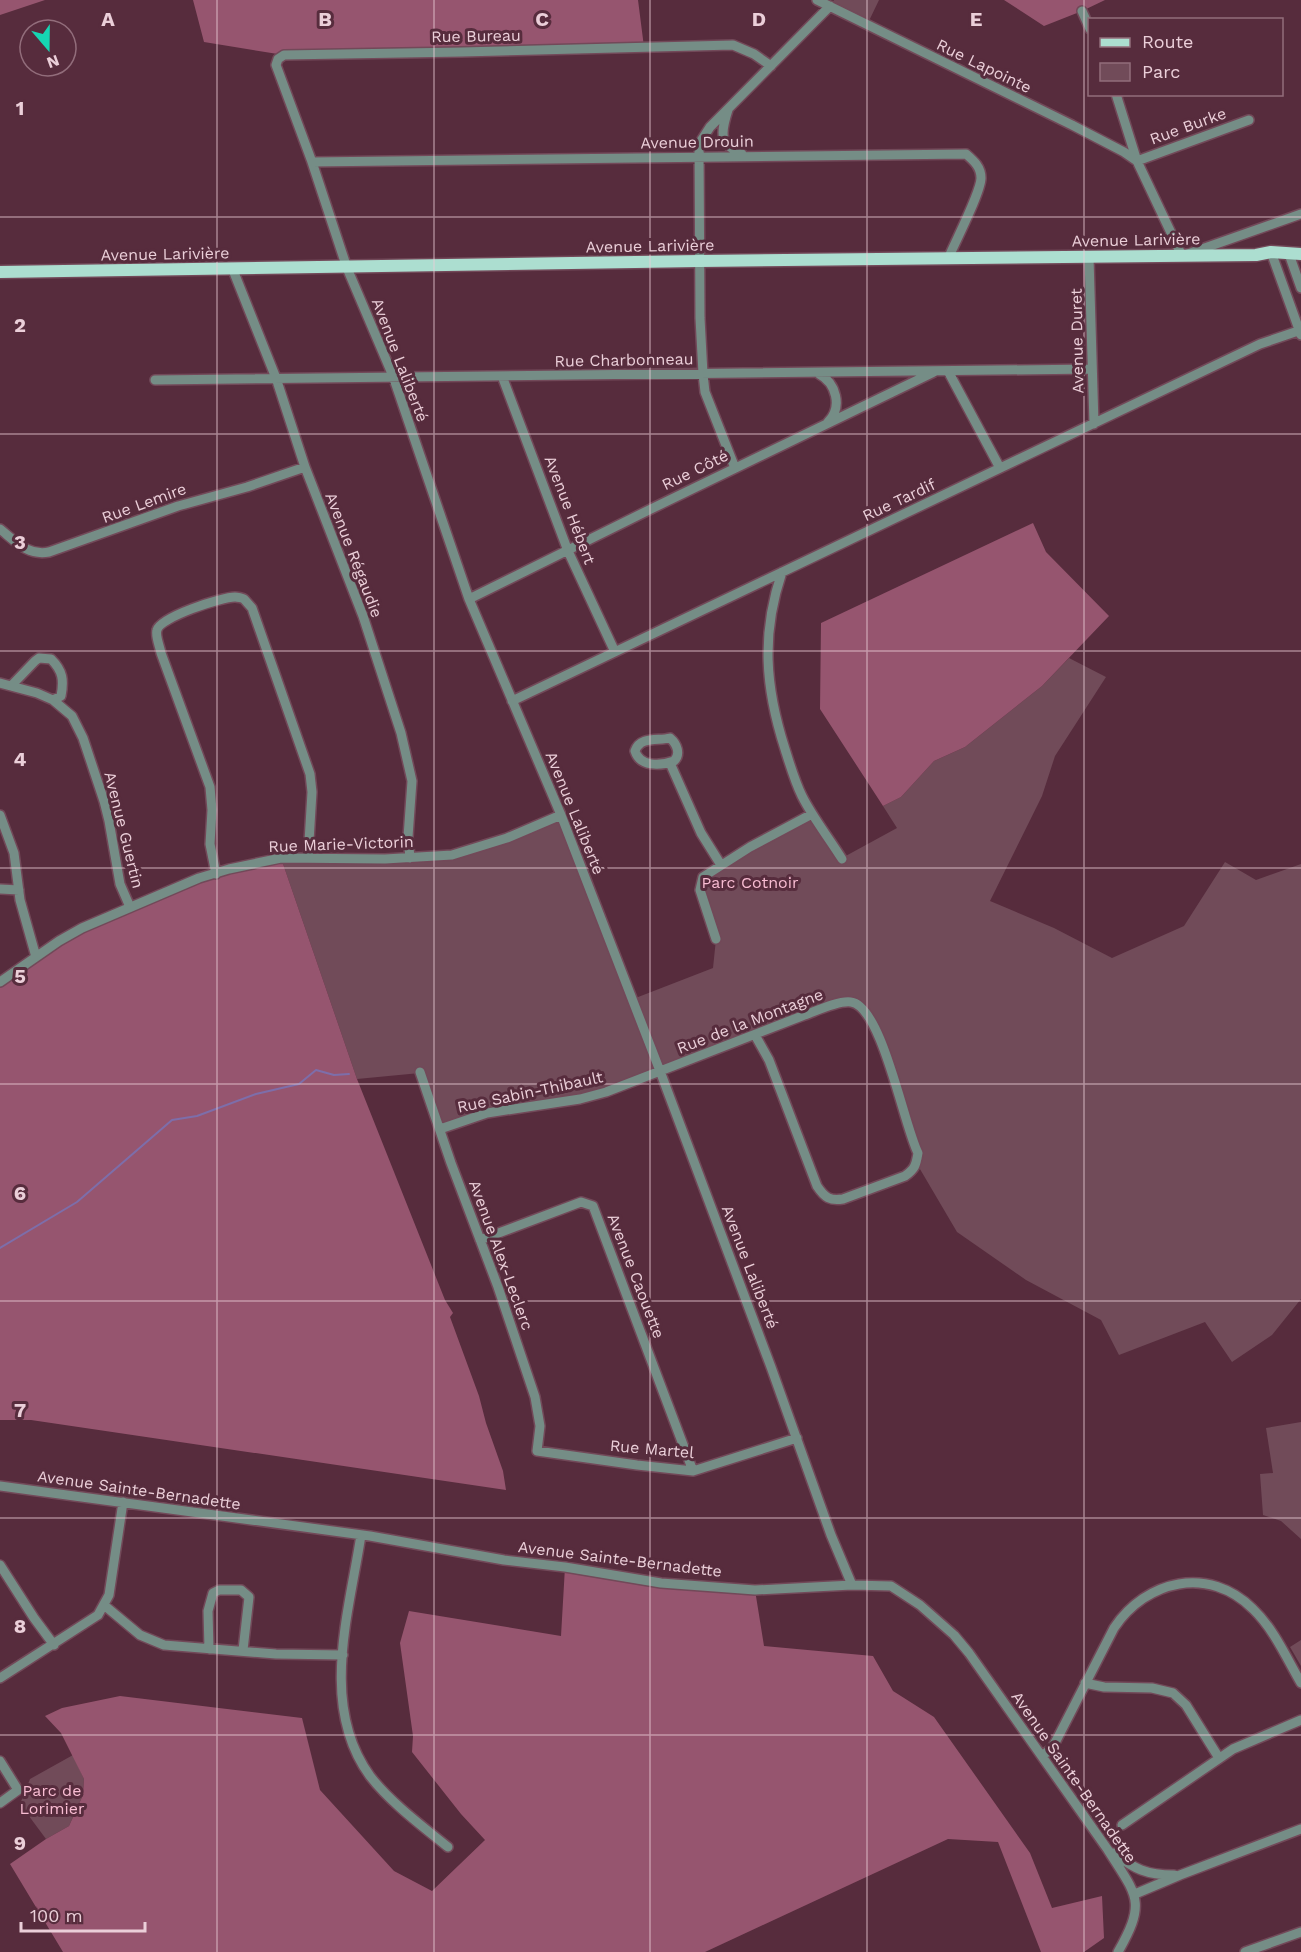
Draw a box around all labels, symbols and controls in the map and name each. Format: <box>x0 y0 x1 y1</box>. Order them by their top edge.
text: A <box>101 7 115 31</box>
text: B <box>318 7 332 31</box>
text: C <box>535 7 549 31</box>
text: D <box>752 7 766 31</box>
text: E <box>970 7 982 31</box>
north arrow <box>18 18 78 78</box>
legend <box>1088 18 1283 96</box>
street label: Rue Bureau <box>431 26 521 46</box>
text: Route <box>1142 31 1194 52</box>
street label: Rue Lapointe <box>933 35 1035 97</box>
text: N <box>44 51 62 73</box>
text: Parc <box>1142 61 1180 82</box>
text: 1 <box>16 96 24 120</box>
street label: Rue Burke <box>1147 103 1229 149</box>
street label: Avenue Drouin <box>640 132 754 152</box>
street label: Avenue Larivière <box>1071 229 1201 251</box>
street label: Avenue Larivière <box>585 235 715 257</box>
street label: Avenue Larivière <box>100 243 230 265</box>
street label: Avenue Duret <box>1067 288 1087 394</box>
street label: Avenue Laliberté <box>368 295 432 425</box>
text: 2 <box>14 313 26 337</box>
street label: Rue Charbonneau <box>554 349 694 371</box>
street label: Rue Côté <box>659 446 731 494</box>
street label: Avenue Hébert <box>541 453 600 567</box>
street label: Rue Tardif <box>859 474 939 525</box>
street label: Rue Lemire <box>99 479 189 527</box>
street label: Avenue Régaudie <box>321 490 387 620</box>
text: 3 <box>14 530 26 554</box>
text: 4 <box>14 747 27 771</box>
street label: Avenue Laliberté <box>542 749 608 877</box>
street label: Avenue Guertin <box>100 770 148 890</box>
street label: Rue Marie-Victorin <box>268 832 414 856</box>
park label: Parc Cotnoir <box>702 873 799 892</box>
text: 5 <box>14 964 26 988</box>
street label: Rue de la Montagne <box>674 984 826 1058</box>
street label: Rue Sabin-Thibault <box>455 1067 605 1117</box>
street label: Avenue Alex-Leclerc <box>465 1177 537 1333</box>
text: 6 <box>14 1181 26 1205</box>
street label: Avenue Laliberté <box>718 1202 782 1332</box>
street label: Avenue Caouette <box>603 1211 669 1341</box>
text: 7 <box>14 1398 26 1422</box>
street label: Rue Martel <box>609 1436 695 1462</box>
street label: Avenue Sainte-Bernadette <box>36 1466 242 1514</box>
street label: Avenue Sainte-Bernadette <box>517 1537 723 1581</box>
text: 8 <box>14 1614 26 1638</box>
street label: Avenue Sainte-Bernadette <box>1007 1688 1141 1866</box>
park label: Parc de Lorimier <box>20 1781 85 1818</box>
text: 9 <box>14 1831 26 1855</box>
scale bar <box>21 1895 146 1933</box>
text: 100 m <box>30 1905 83 1926</box>

